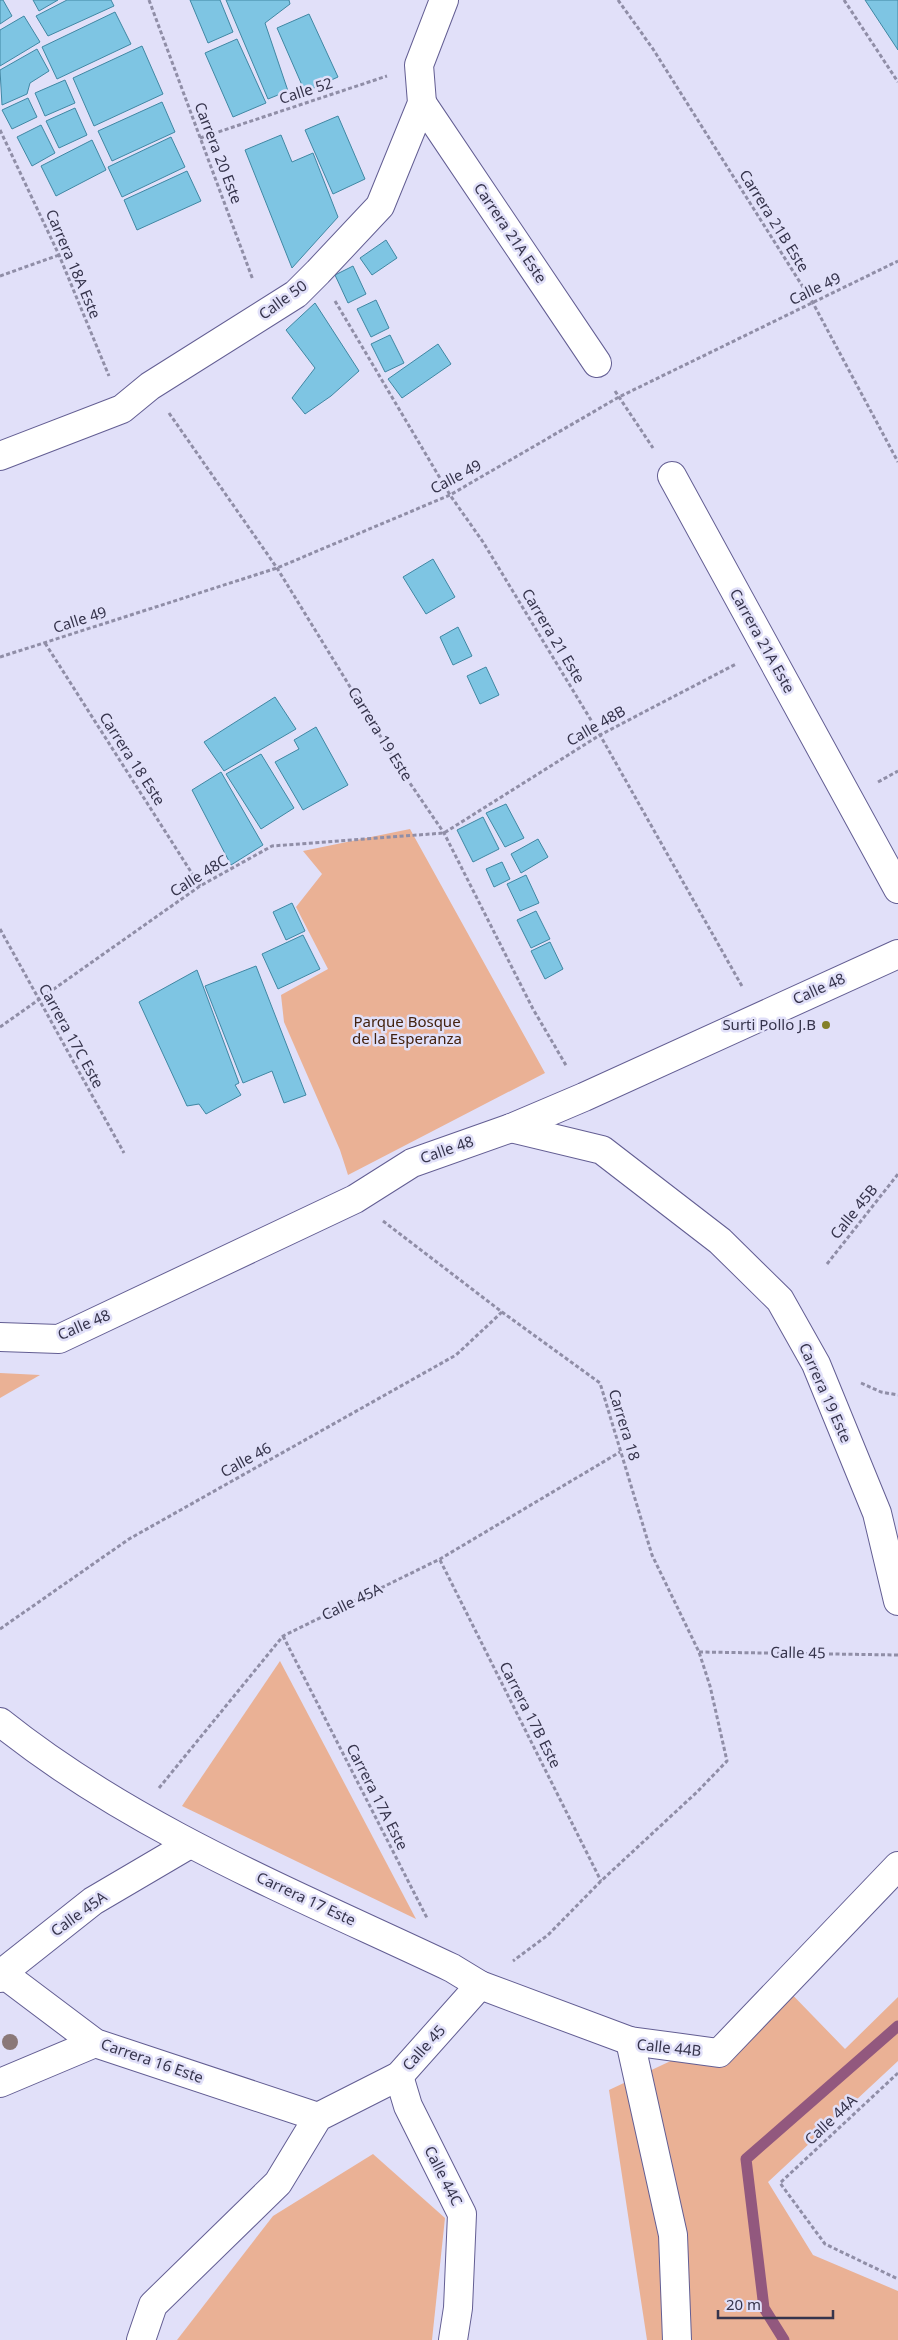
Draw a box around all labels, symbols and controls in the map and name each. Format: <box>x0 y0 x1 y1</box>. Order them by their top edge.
street label: Calle 52 <box>276 72 335 108</box>
street label: Carrera 20 Este <box>190 99 247 206</box>
street label: Carrera 21B Este <box>735 166 814 275</box>
street label: Carrera 21A Este <box>470 178 552 286</box>
street label: Carrera 18A Este <box>42 206 106 321</box>
street label: Calle 49 <box>785 267 844 309</box>
street label: Calle 50 <box>254 275 311 323</box>
street label: Calle 49 <box>426 454 485 498</box>
street label: Carrera 21 Este <box>518 584 590 687</box>
street label: Carrera 21A Este <box>726 585 800 696</box>
street label: Calle 49 <box>50 601 109 637</box>
street label: Carrera 19 Este <box>344 683 418 784</box>
street label: Calle 48B <box>562 700 629 750</box>
street label: Carrera 18 Este <box>95 708 170 809</box>
street label: Calle 48C <box>166 849 232 901</box>
street label: Calle 48 <box>789 968 848 1008</box>
street label: Carrera 17C Este <box>35 980 109 1091</box>
park label: Parque Bosque de la Esperanza <box>352 1011 462 1048</box>
place label: Surti Pollo J.B <box>722 1014 816 1034</box>
marker: Surti Pollo J.B <box>820 1019 832 1031</box>
street label: Calle 48 <box>417 1131 476 1167</box>
street label: Calle 45B <box>825 1180 881 1243</box>
street label: Calle 48 <box>54 1304 113 1344</box>
street label: Carrera 19 Este <box>795 1340 857 1446</box>
street label: Carrera 18 <box>605 1386 645 1463</box>
street label: Calle 46 <box>217 1437 274 1481</box>
street label: Calle 45A <box>318 1578 385 1624</box>
street label: Calle 45 <box>770 1642 826 1662</box>
street label: Carrera 17B Este <box>495 1658 566 1771</box>
street label: Carrera 17A Este <box>342 1740 413 1853</box>
street label: Carrera 17 Este <box>254 1866 359 1930</box>
street label: Calle 45A <box>46 1886 111 1940</box>
street label: Calle 45 <box>397 2020 449 2075</box>
street label: Carrera 16 Este <box>98 2033 206 2087</box>
street label: Calle 44B <box>636 2034 702 2060</box>
street label: Calle 44A <box>800 2090 861 2149</box>
street label: Calle 44C <box>420 2142 468 2209</box>
scale bar <box>718 2288 833 2320</box>
text: 20 m <box>726 2294 761 2314</box>

